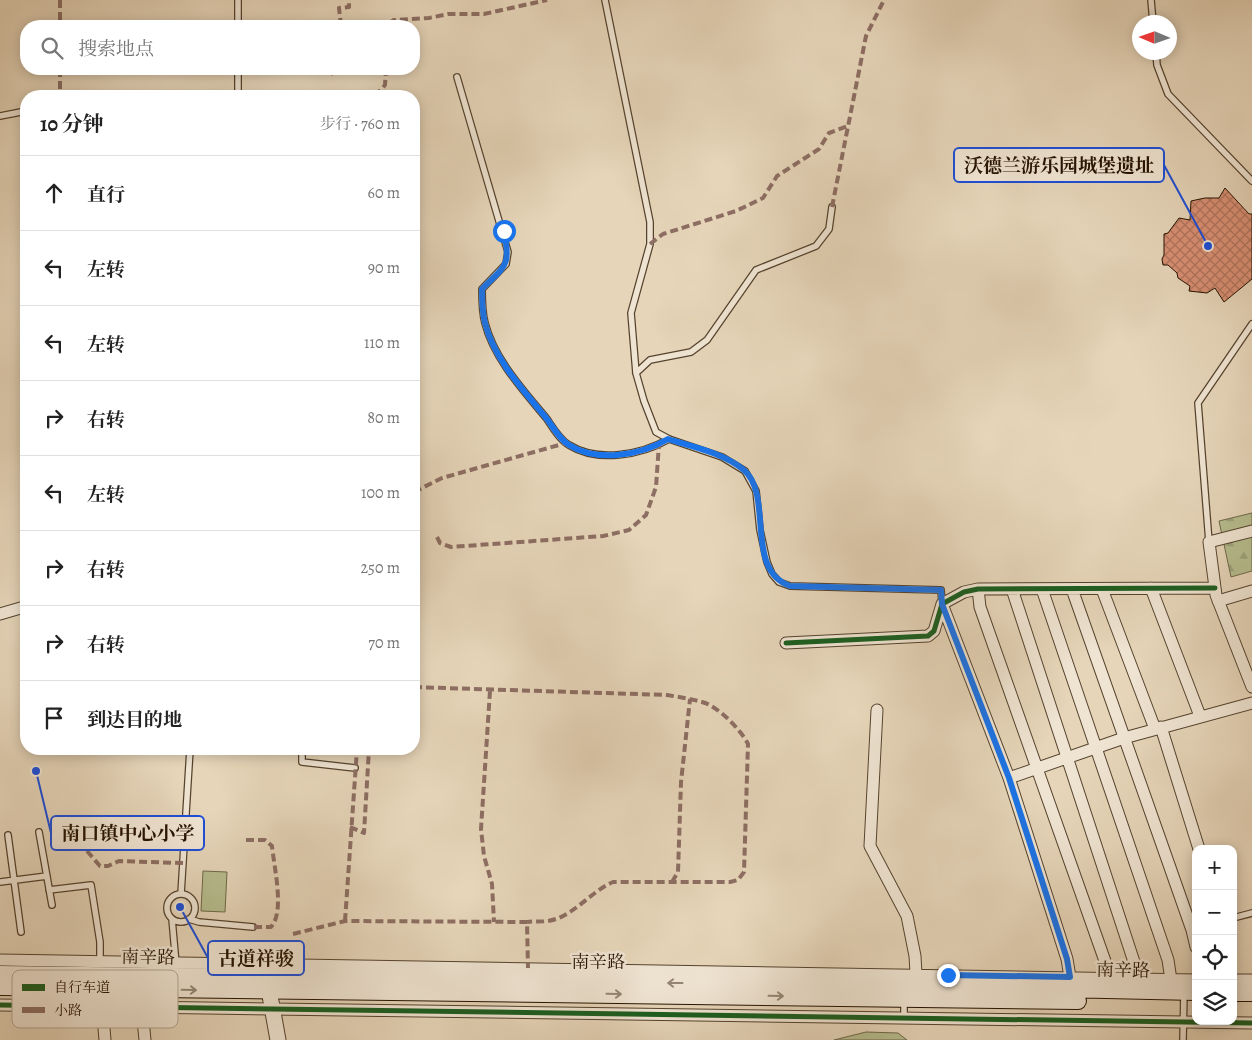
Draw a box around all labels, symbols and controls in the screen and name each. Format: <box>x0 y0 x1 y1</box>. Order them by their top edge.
north arrow <box>1132 15 1177 60</box>
search box <box>20 20 420 75</box>
icon: search <box>38 34 66 62</box>
text: 搜索地点 <box>78 36 154 62</box>
text: 10 分钟 <box>40 110 104 138</box>
text: 步行 · 760 m <box>319 113 400 135</box>
callout: 沃德兰游乐园城堡遗址 <box>954 148 1164 182</box>
text: 沃德兰游乐园城堡遗址 <box>964 153 1154 179</box>
icon: ahead <box>40 179 68 207</box>
text: 直行 <box>87 182 125 208</box>
text: 60 m <box>368 182 400 204</box>
route start <box>493 220 516 243</box>
icon: left <box>40 254 68 282</box>
text: 左转 <box>87 257 125 283</box>
text: 90 m <box>368 257 400 279</box>
icon: left <box>40 329 68 357</box>
text: 左转 <box>87 332 125 358</box>
text: 110 m <box>364 332 400 354</box>
icon: right <box>40 404 68 432</box>
text: 右转 <box>87 407 125 433</box>
text: 80 m <box>367 407 400 429</box>
icon: left <box>40 479 68 507</box>
text: 左转 <box>87 482 125 508</box>
text: 100 m <box>361 482 400 504</box>
icon: right <box>40 554 68 582</box>
text: 右转 <box>87 557 125 583</box>
text: 250 m <box>361 557 400 579</box>
icon: right <box>40 629 68 657</box>
text: 右转 <box>87 632 125 658</box>
text: 70 m <box>368 632 400 654</box>
icon: arrive <box>40 704 68 732</box>
text: 到达目的地 <box>87 707 182 733</box>
callout: 南口镇中心小学 <box>51 816 204 850</box>
text: 南口镇中心小学 <box>61 821 195 847</box>
map controls <box>1192 845 1237 1025</box>
button: + <box>1192 845 1237 890</box>
button: − <box>1192 890 1237 935</box>
button: locate <box>1192 935 1237 980</box>
callout: 古道祥骏 <box>208 941 304 975</box>
street label: 南辛路 <box>121 945 175 969</box>
text: 古道祥骏 <box>218 946 294 972</box>
street label: 南辛路 <box>571 950 625 974</box>
street label: 南辛路 <box>1096 958 1150 982</box>
route end <box>937 964 960 987</box>
legend <box>12 970 178 1028</box>
text: 自行车道 <box>54 978 110 997</box>
one-way arrow <box>667 978 683 987</box>
button: layers <box>1192 980 1237 1025</box>
one-way arrow <box>180 985 196 995</box>
one-way arrow <box>605 989 621 999</box>
one-way arrow <box>768 991 784 1001</box>
text: 小路 <box>54 1001 82 1020</box>

